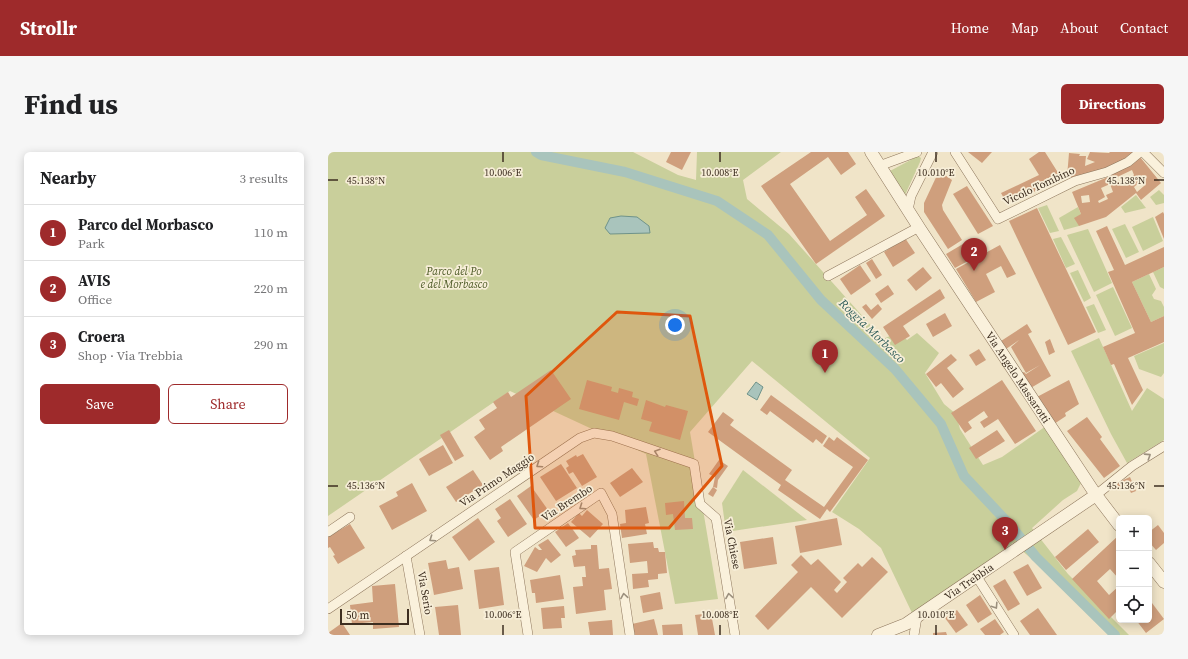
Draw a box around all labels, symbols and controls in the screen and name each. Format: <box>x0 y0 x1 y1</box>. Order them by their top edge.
text: Strollr <box>20 15 77 41</box>
text: Home <box>951 18 989 38</box>
text: Map <box>1011 18 1038 38</box>
text: About <box>1060 18 1098 38</box>
text: Contact <box>1120 18 1168 38</box>
button: Directions <box>1061 84 1164 124</box>
text: Find us <box>24 85 118 123</box>
street label: Vicolo Tombino <box>1001 163 1077 209</box>
text: Nearby <box>40 166 96 190</box>
text: 10.006°E <box>484 166 522 179</box>
text: 10.008°E <box>701 166 739 179</box>
text: 10.010°E <box>917 166 955 179</box>
text: 3 results <box>240 170 288 187</box>
text: 45.138°N <box>347 174 385 187</box>
text: 45.138°N <box>1107 174 1145 187</box>
text: Parco del Morbasco <box>78 214 213 235</box>
text: 1 <box>49 224 57 241</box>
text: 110 m <box>254 224 288 241</box>
text: Park <box>78 235 105 252</box>
pin: 2 <box>961 238 987 271</box>
park label: Parco del Po e del Morbasco <box>420 264 488 292</box>
text: AVIS <box>78 270 110 291</box>
text: 2 <box>49 280 57 297</box>
text: 220 m <box>254 280 288 297</box>
text: Office <box>78 291 112 308</box>
water label: Roggia Morbasco <box>835 295 909 367</box>
your location <box>665 315 685 335</box>
text: Croera <box>78 326 125 347</box>
street label: Via Angelo Massarotti <box>982 328 1054 426</box>
text: 3 <box>49 336 57 353</box>
text: 290 m <box>254 336 288 353</box>
pin: 1 <box>812 340 838 373</box>
text: Shop · Via Trebbia <box>78 347 183 364</box>
button: Save <box>40 384 160 424</box>
button: Share <box>168 384 288 424</box>
one-way arrow <box>653 448 660 456</box>
street label: Via Primo Maggio <box>457 449 537 511</box>
one-way arrow <box>1144 453 1151 461</box>
one-way arrow <box>536 460 543 468</box>
text: 45.136°N <box>347 479 385 492</box>
text: 45.136°N <box>1107 479 1145 492</box>
street label: Via Brembo <box>539 481 595 525</box>
one-way arrow <box>579 502 586 509</box>
map controls <box>1116 515 1152 623</box>
button: + <box>1116 515 1152 551</box>
street label: Via Chiese <box>720 517 744 571</box>
pin: 3 <box>992 517 1018 550</box>
one-way arrow <box>429 534 436 541</box>
button: − <box>1116 551 1152 587</box>
street label: Via Trebbia <box>941 559 997 603</box>
street label: Via Serio <box>414 570 436 616</box>
button: locate <box>1116 587 1152 623</box>
one-way arrow <box>620 593 629 600</box>
one-way arrow <box>725 593 734 600</box>
one-way arrow <box>991 602 998 609</box>
scale bar <box>340 607 409 626</box>
text: 50 m <box>346 608 369 623</box>
text: 10.006°E <box>484 608 522 621</box>
text: 10.008°E <box>701 608 739 621</box>
text: 10.010°E <box>917 608 955 621</box>

